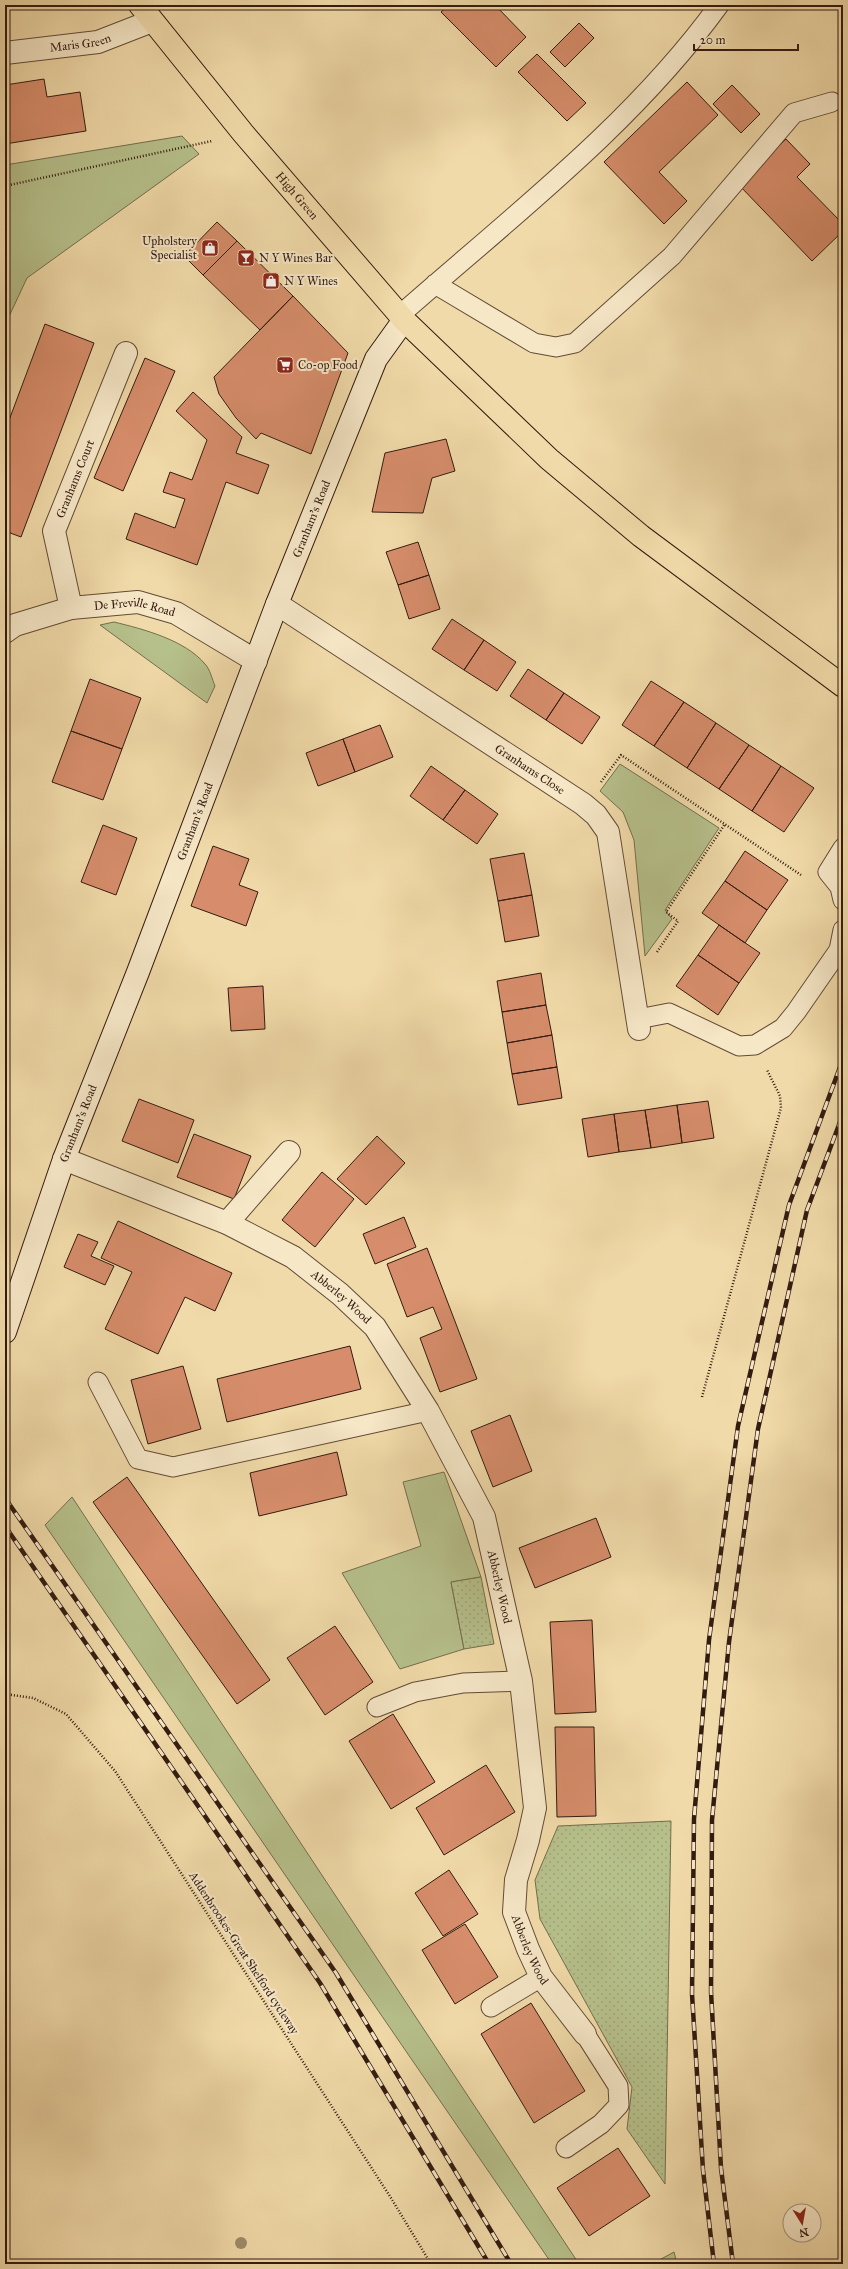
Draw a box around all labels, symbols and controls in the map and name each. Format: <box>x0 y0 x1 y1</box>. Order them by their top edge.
scale bar <box>694 26 798 52</box>
street label: Maris Green <box>49 30 113 55</box>
text: 20 m <box>700 33 726 47</box>
street label: High Green <box>273 169 322 223</box>
place label: Upholstery Specialist <box>142 234 198 262</box>
shop icon: Upholstery Specialist <box>200 238 220 258</box>
bar icon: N Y Wines Bar <box>236 248 256 268</box>
place label: N Y Wines Bar <box>259 251 333 265</box>
shop icon: N Y Wines <box>261 271 281 291</box>
place label: N Y Wines <box>284 274 338 288</box>
supermarket icon: Co-op Food <box>275 355 295 375</box>
place label: Co-op Food <box>298 358 358 372</box>
street label: Granhams Court <box>53 437 97 520</box>
street label: Granham's Road <box>289 478 333 560</box>
street label: De Freville Road <box>93 595 177 619</box>
street label: Granhams Close <box>492 741 567 797</box>
street label: Granham's Road <box>174 780 216 862</box>
street label: Granham's Road <box>56 1083 100 1164</box>
street label: Abberley Wood <box>308 1266 374 1327</box>
street label: Abberley Wood <box>484 1548 515 1625</box>
street label: Addenbrookes-Great Shelford cycleway <box>186 1868 302 2037</box>
street label: Abberley Wood <box>508 1912 551 1988</box>
north arrow <box>782 2203 822 2243</box>
text: N <box>797 2225 810 2240</box>

